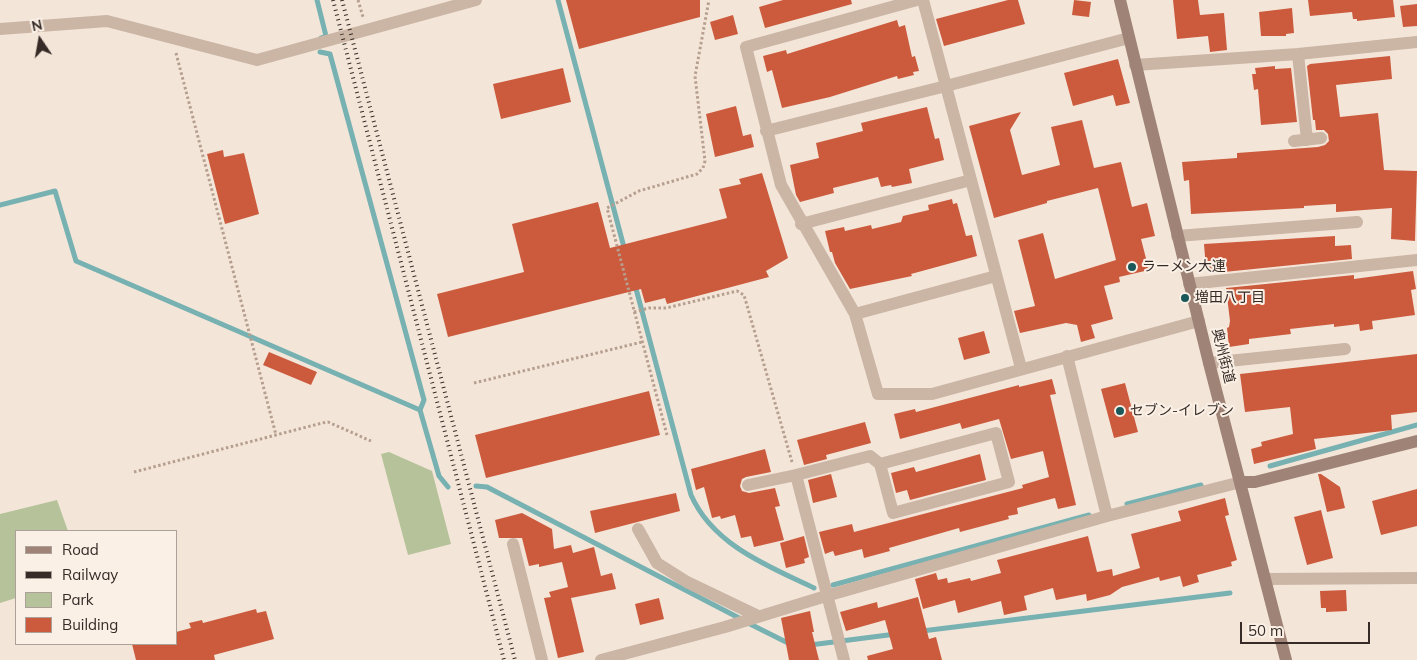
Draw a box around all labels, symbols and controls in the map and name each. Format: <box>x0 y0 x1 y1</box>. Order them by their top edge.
north arrow <box>15 15 65 65</box>
text: N <box>30 15 44 35</box>
place label: ラーメン大連 <box>1142 259 1226 275</box>
marker: ラーメン大連 <box>1126 261 1138 273</box>
place label: 増田八丁目 <box>1195 290 1265 306</box>
marker: 増田八丁目 <box>1179 292 1191 304</box>
street label: 奥州街道 <box>1208 327 1238 385</box>
place label: セブン-イレブン <box>1130 403 1234 419</box>
marker: セブン-イレブン <box>1114 405 1126 417</box>
legend <box>15 530 178 645</box>
text: Road <box>62 540 99 559</box>
text: Railway <box>62 565 118 584</box>
text: Park <box>62 590 94 609</box>
scale bar <box>1242 612 1372 644</box>
text: Building <box>62 615 118 634</box>
text: 50 m <box>1248 621 1283 640</box>

